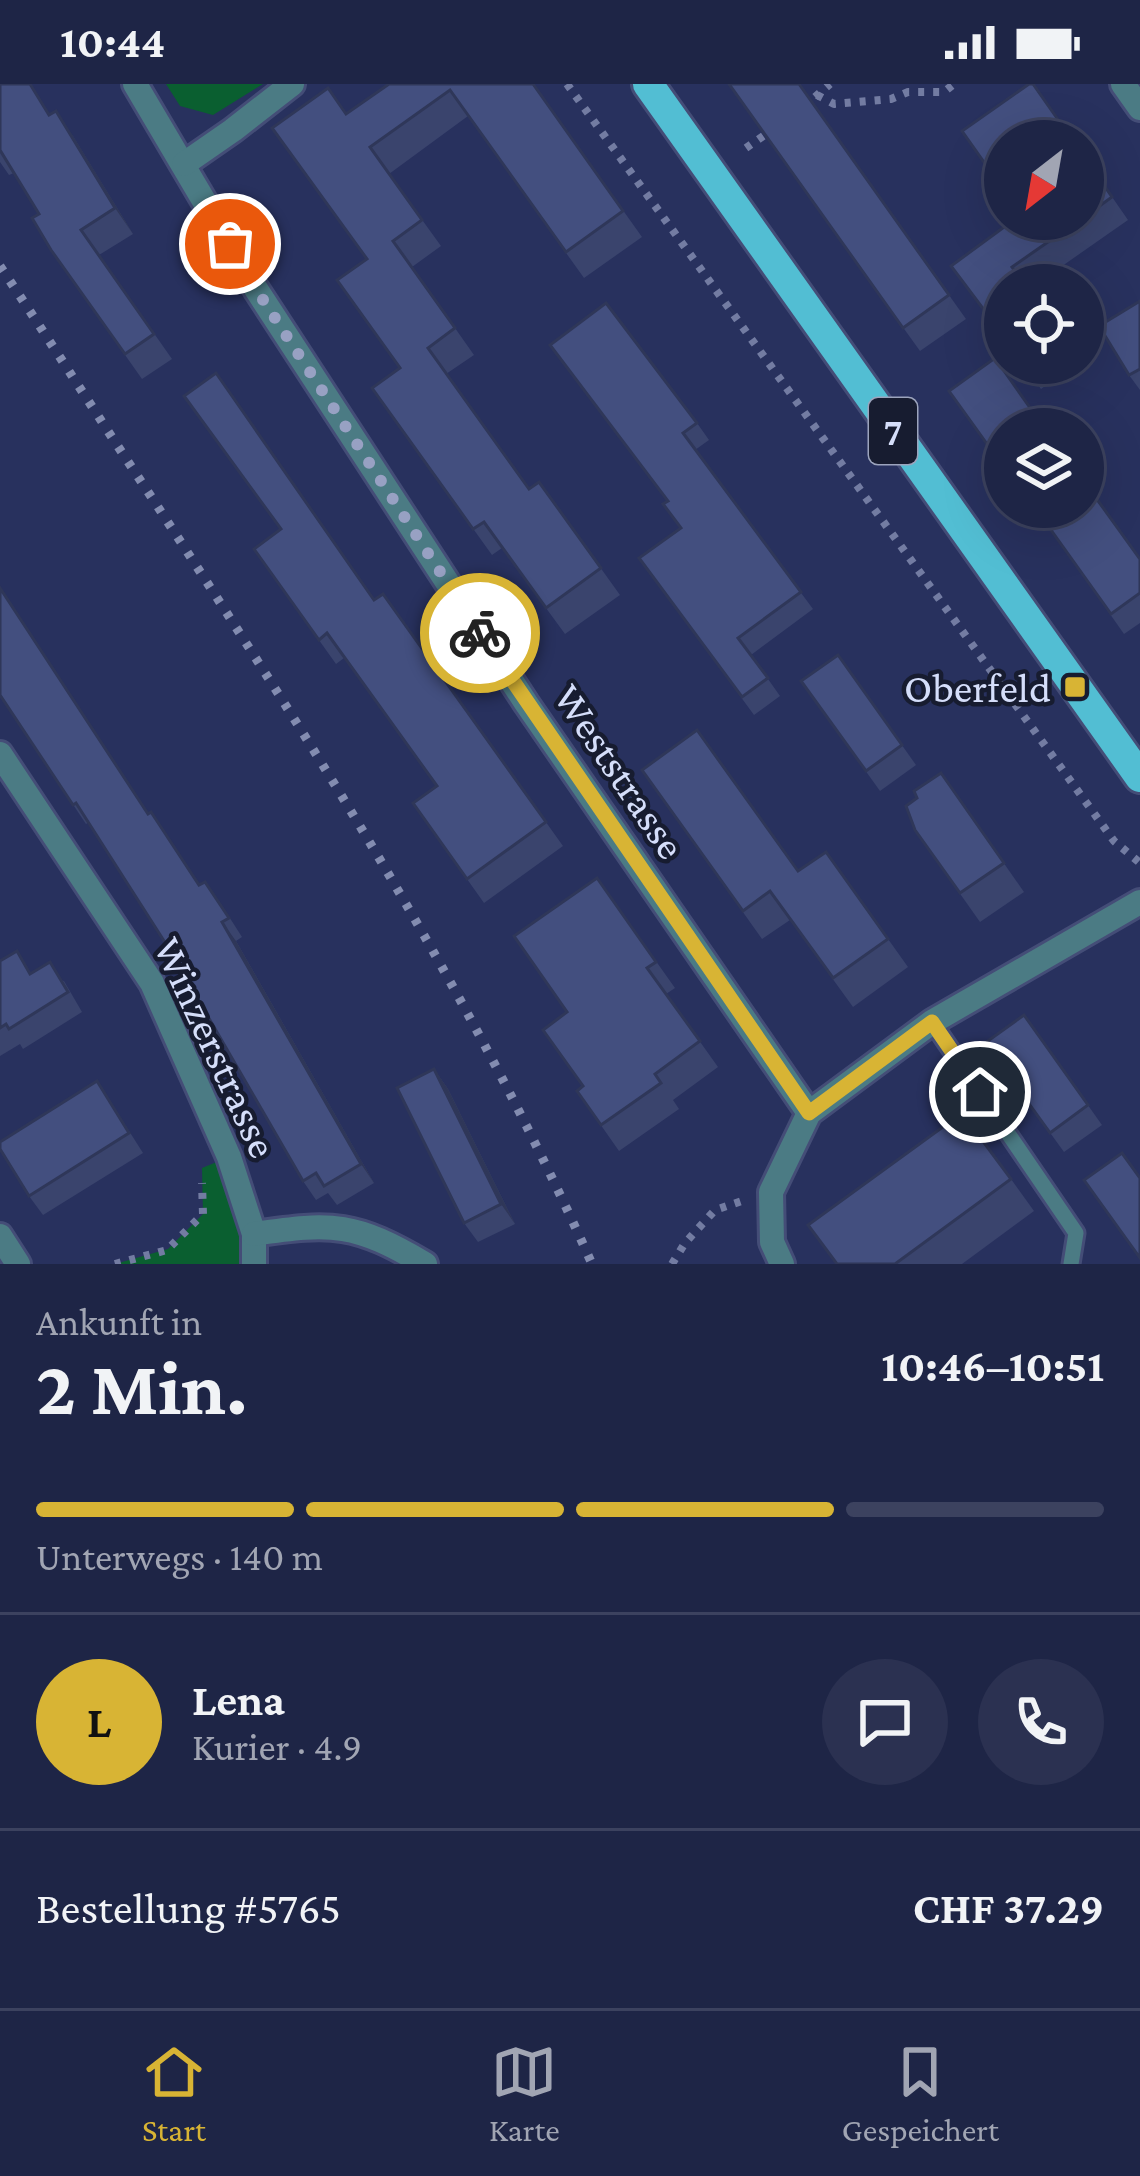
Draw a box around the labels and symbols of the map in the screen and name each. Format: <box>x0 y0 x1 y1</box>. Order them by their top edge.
north arrow <box>984 120 1104 240</box>
pin <box>179 193 281 295</box>
road number: 7 <box>869 398 917 464</box>
courier <box>420 573 540 693</box>
place label: Oberfeld <box>904 664 1051 711</box>
marker: Oberfeld <box>1062 674 1088 700</box>
street label: Weststrasse <box>544 675 696 867</box>
street label: Winzerstrasse <box>144 929 288 1165</box>
pin <box>929 1041 1031 1143</box>

